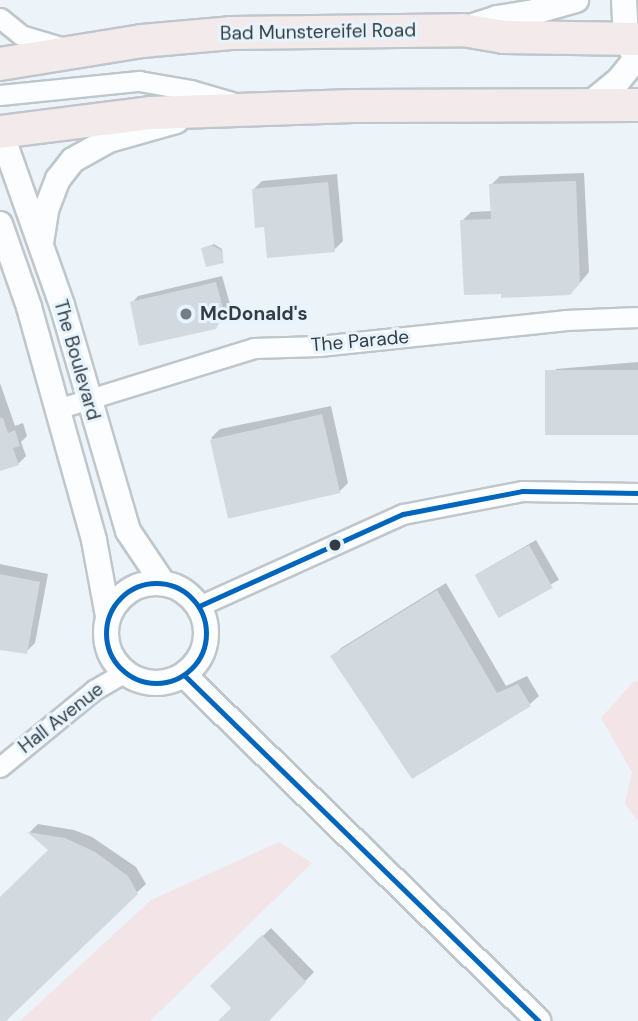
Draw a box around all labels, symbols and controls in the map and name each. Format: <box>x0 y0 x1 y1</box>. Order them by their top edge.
street label: Bad Munstereifel Road <box>220 19 416 45</box>
street label: The Boulevard <box>49 297 105 423</box>
place label: McDonald's <box>200 303 308 325</box>
marker: McDonald's <box>178 306 194 322</box>
street label: The Parade <box>310 325 410 357</box>
unlabelled marker <box>328 538 342 552</box>
street label: Hall Avenue <box>14 678 108 758</box>

